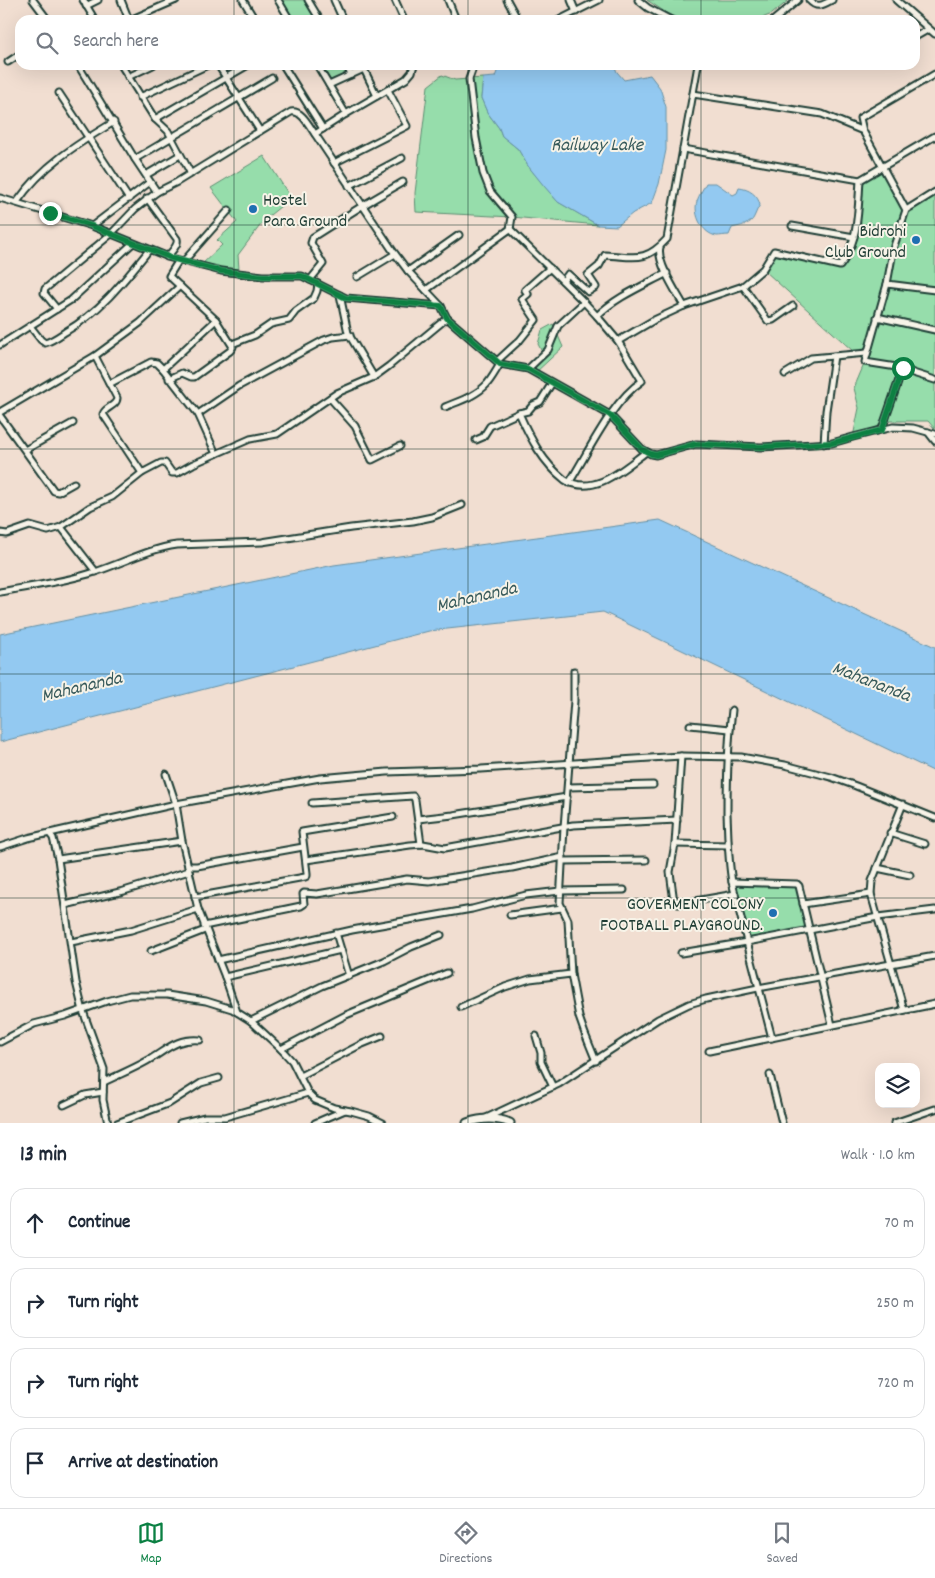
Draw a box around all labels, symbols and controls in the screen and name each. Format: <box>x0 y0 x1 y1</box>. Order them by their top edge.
search box <box>15 15 920 70</box>
icon: search <box>33 29 61 57</box>
text: Search here <box>73 29 159 56</box>
water label: Railway Lake <box>551 133 645 160</box>
place label: Hostel Para Ground <box>263 189 347 235</box>
route end <box>39 202 62 225</box>
marker: Hostel Para Ground <box>247 203 259 215</box>
place label: Bidrohi Club Ground <box>825 220 906 266</box>
marker: Bidrohi Club Ground <box>910 234 922 246</box>
route start <box>892 357 915 380</box>
water label: Mahananda <box>434 576 521 621</box>
water label: Mahananda <box>828 656 915 711</box>
water label: Mahananda <box>39 666 126 711</box>
place label: GOVERMENT COLONY FOOTBALL PLAYGROUND. <box>600 893 764 939</box>
marker: GOVERMENT COLONY FOOTBALL PLAYGROUND. <box>767 907 779 919</box>
map controls <box>875 1063 920 1108</box>
button: layers <box>875 1063 920 1108</box>
text: 13 min <box>20 1141 67 1171</box>
text: Walk · 1.0 km <box>841 1144 915 1167</box>
icon: ahead <box>21 1209 49 1237</box>
text: Continue <box>68 1210 130 1237</box>
text: 70 m <box>884 1212 914 1235</box>
icon: right <box>21 1289 49 1317</box>
text: Turn right <box>68 1290 139 1317</box>
text: 250 m <box>876 1292 914 1315</box>
icon: right <box>21 1369 49 1397</box>
text: Turn right <box>68 1370 139 1397</box>
text: 720 m <box>878 1372 914 1395</box>
icon: arrive <box>21 1449 49 1477</box>
text: Arrive at destination <box>68 1450 218 1477</box>
tab: Map <box>137 1519 165 1569</box>
tab: Directions <box>439 1519 492 1569</box>
tab: Saved <box>767 1519 798 1569</box>

